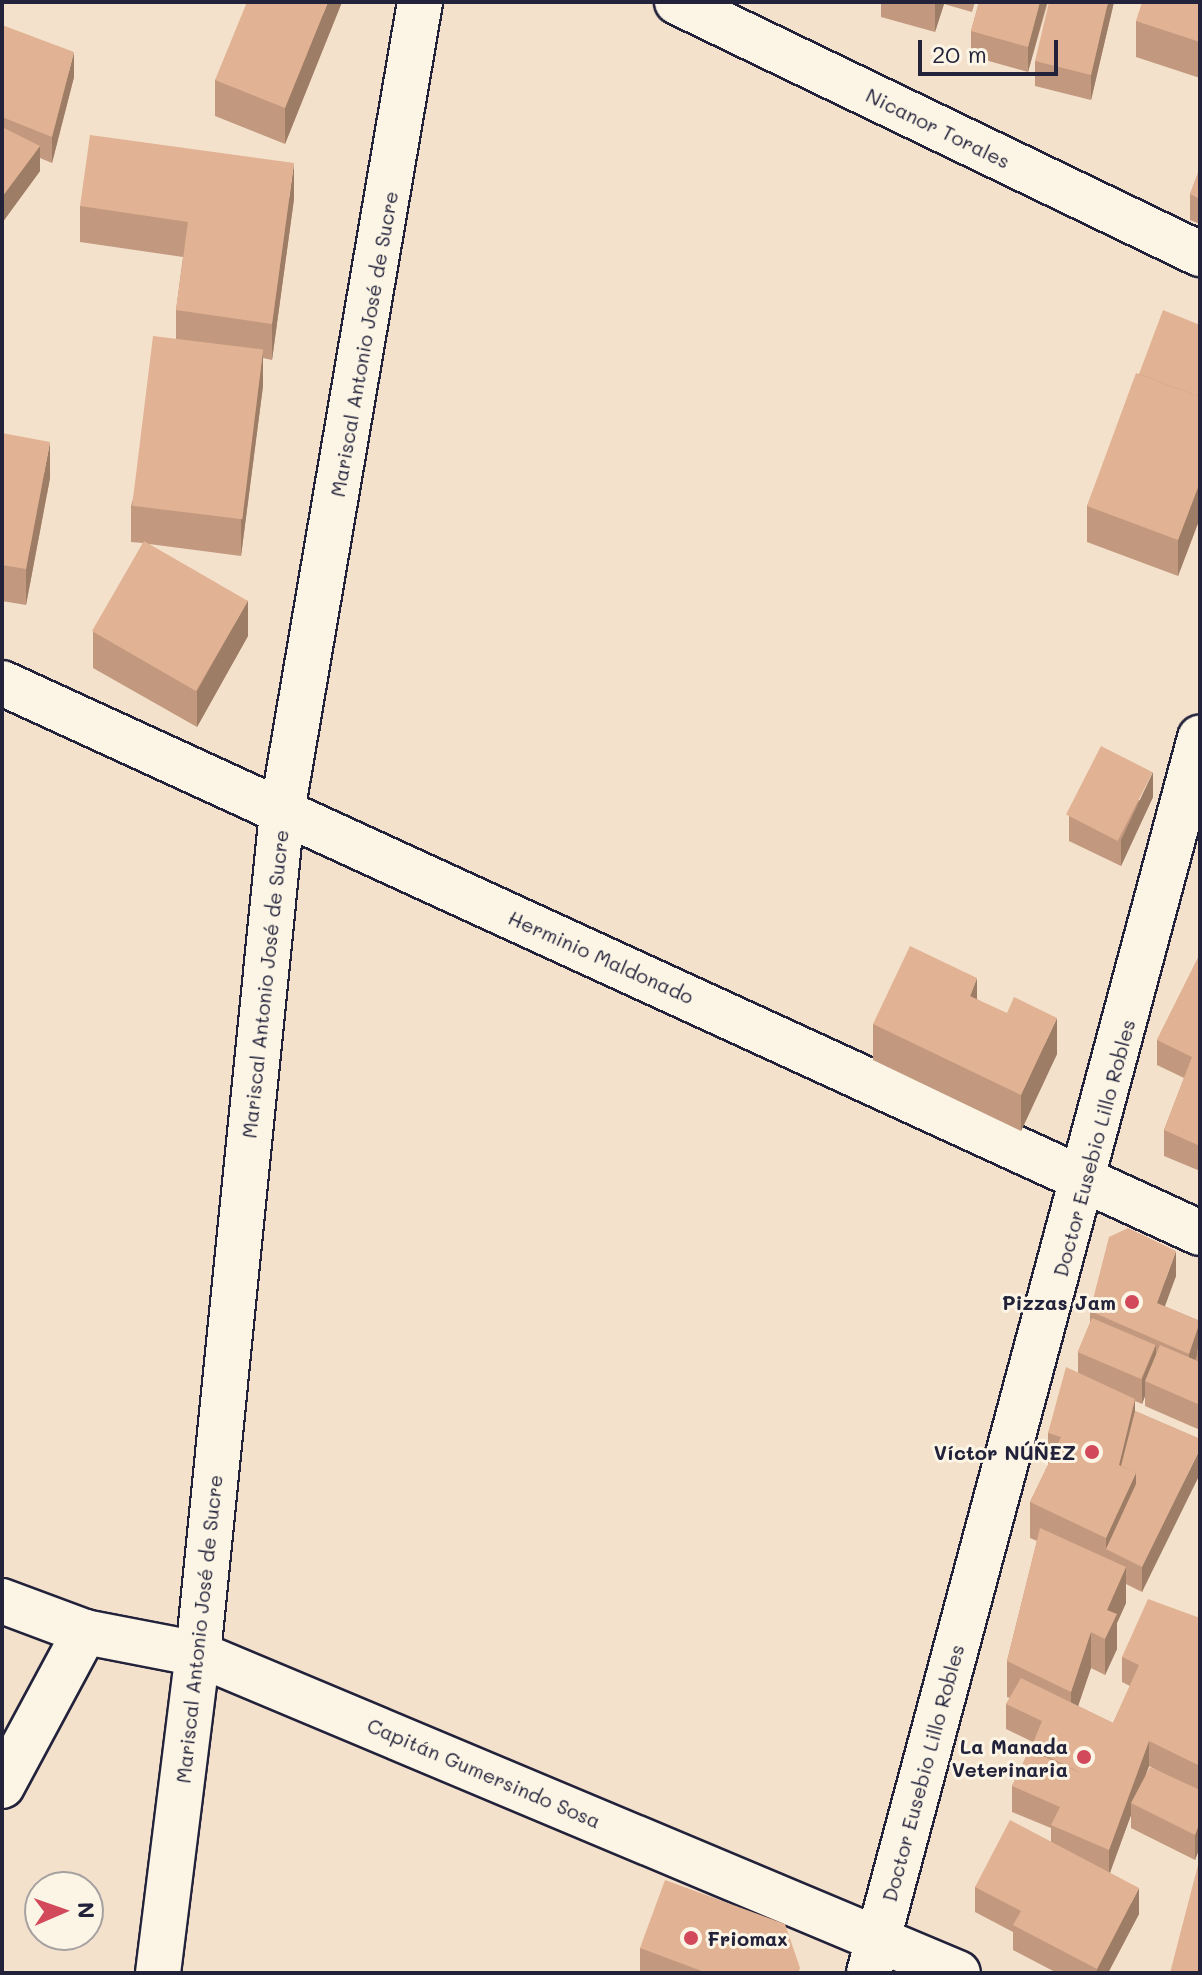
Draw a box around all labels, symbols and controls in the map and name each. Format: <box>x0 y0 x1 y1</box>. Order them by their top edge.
scale bar <box>922 24 1062 74</box>
text: 20 m <box>932 38 987 69</box>
street label: Nicanor Torales <box>862 83 1014 173</box>
street label: Mariscal Antonio José de Sucre <box>325 189 403 499</box>
street label: Mariscal Antonio José de Sucre <box>237 829 293 1139</box>
street label: Herminio Maldonado <box>505 905 697 1009</box>
street label: Doctor Eusebio Lillo Robles <box>1048 1017 1140 1279</box>
place label: Pizzas Jam <box>1002 1290 1116 1314</box>
marker: Pizzas Jam <box>1123 1293 1141 1311</box>
place label: Víctor NÚÑEZ <box>934 1440 1076 1464</box>
marker: Víctor NÚÑEZ <box>1083 1443 1101 1461</box>
street label: Mariscal Antonio José de Sucre <box>171 1474 227 1784</box>
street label: Doctor Eusebio Lillo Robles <box>877 1642 969 1904</box>
street label: Capitán Gumersindo Sosa <box>364 1713 604 1833</box>
place label: La Manada Veterinaria <box>952 1734 1068 1781</box>
marker: La Manada Veterinaria <box>1075 1748 1093 1766</box>
north arrow <box>24 1871 104 1951</box>
text: N <box>72 1901 101 1919</box>
place label: Friomax <box>707 1926 788 1950</box>
marker: Friomax <box>682 1929 700 1947</box>

